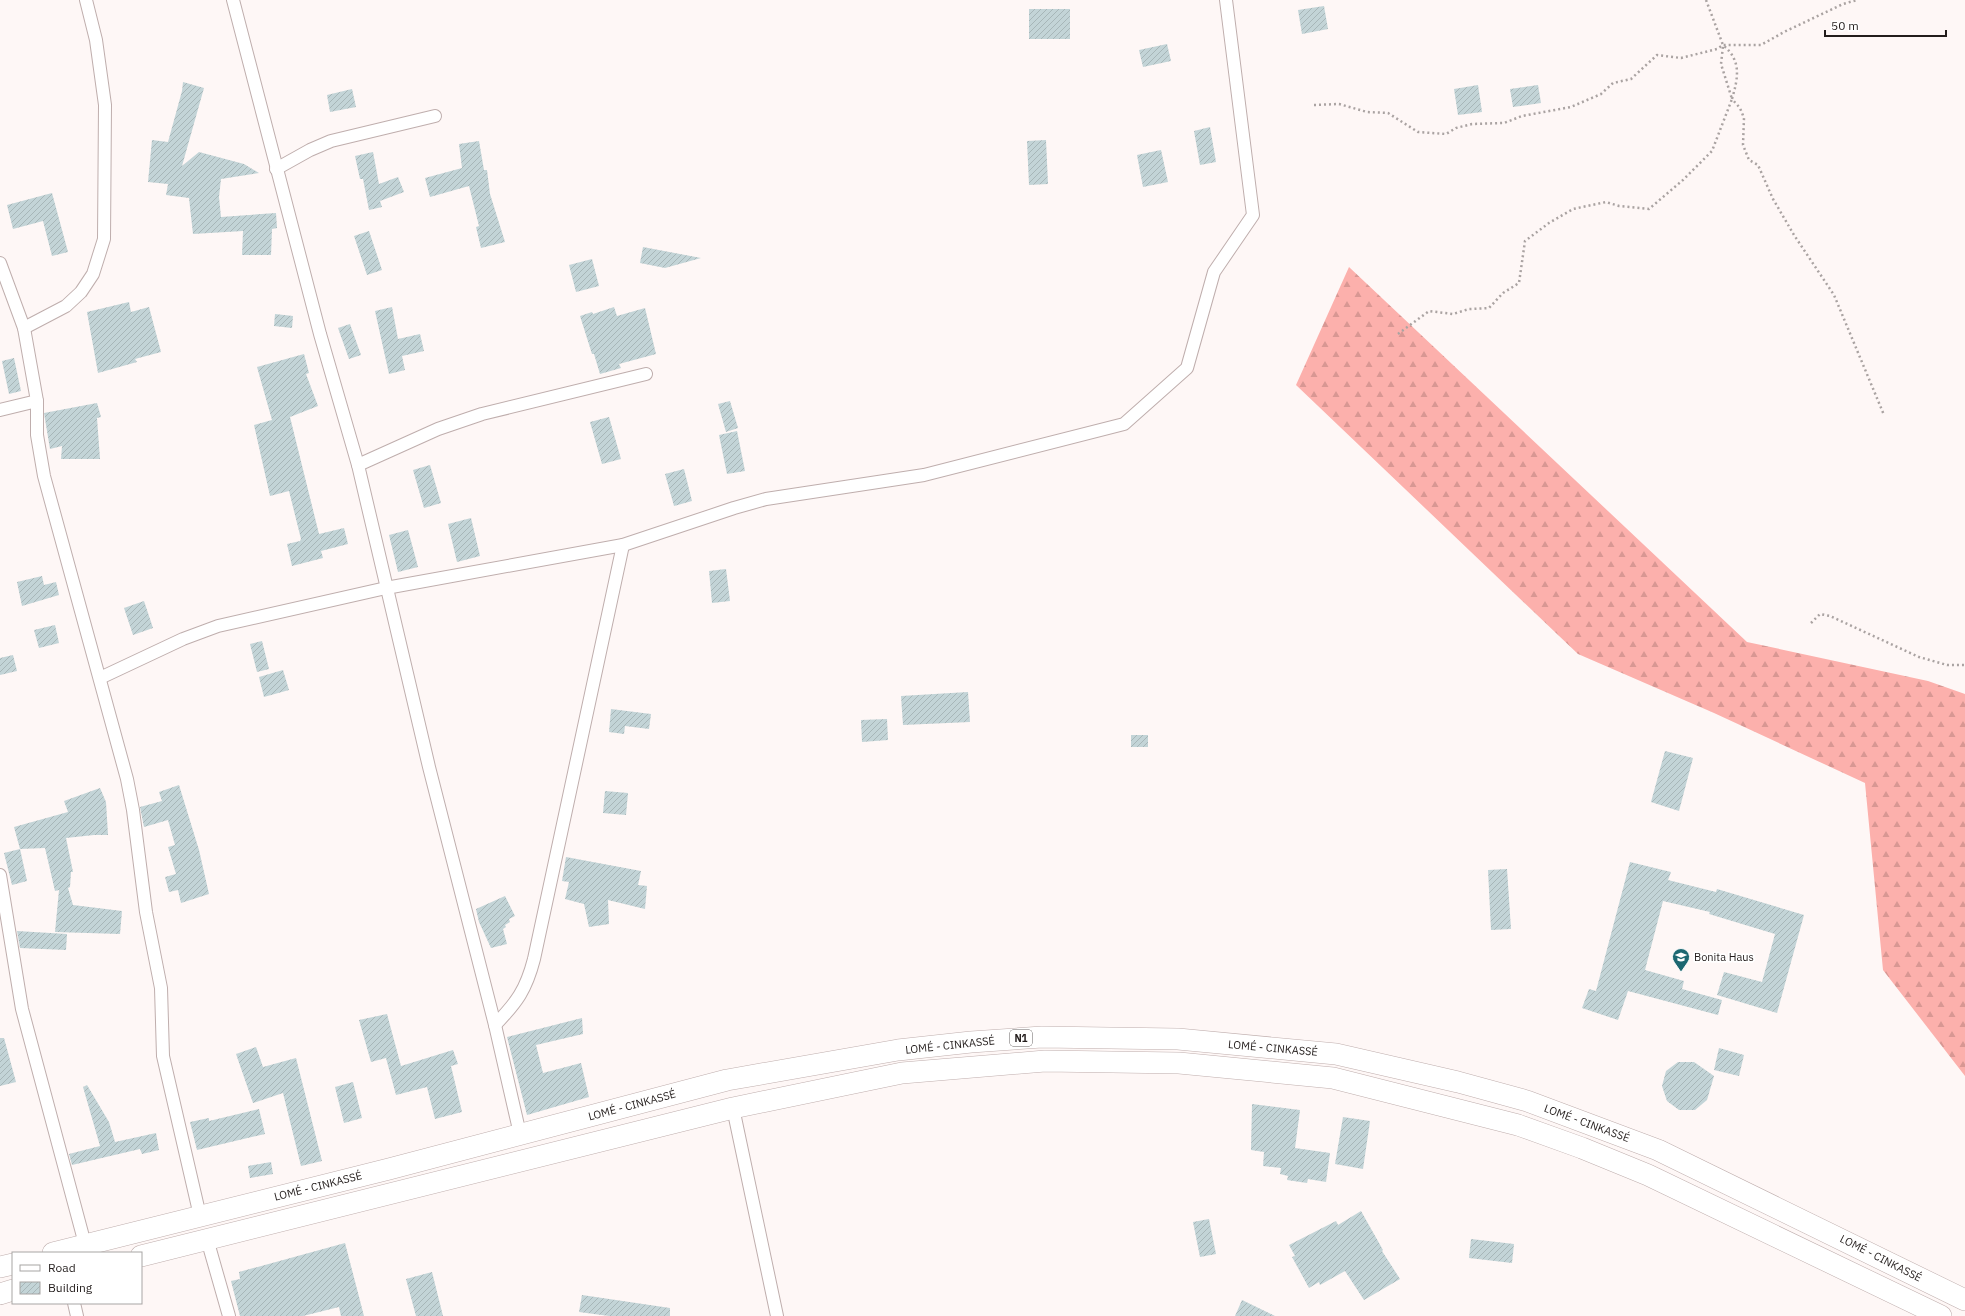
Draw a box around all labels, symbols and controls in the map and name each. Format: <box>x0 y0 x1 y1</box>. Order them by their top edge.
scale bar <box>1825 12 1946 38</box>
text: 50 m <box>1831 18 1859 33</box>
school or university icon: Bonita Haus <box>1671 947 1691 972</box>
place label: Bonita Haus <box>1694 950 1754 964</box>
road number: N1 <box>1010 1030 1032 1046</box>
street label: LOMÉ - CINKASSÉ <box>905 1033 995 1057</box>
street label: LOMÉ - CINKASSÉ <box>1228 1037 1318 1059</box>
street label: LOMÉ - CINKASSÉ <box>587 1087 677 1123</box>
street label: LOMÉ - CINKASSÉ <box>1542 1101 1632 1145</box>
street label: LOMÉ - CINKASSÉ <box>273 1168 363 1204</box>
street label: LOMÉ - CINKASSÉ <box>1838 1231 1924 1285</box>
legend <box>12 1252 142 1304</box>
text: Road <box>48 1260 76 1275</box>
text: Building <box>48 1280 93 1295</box>

